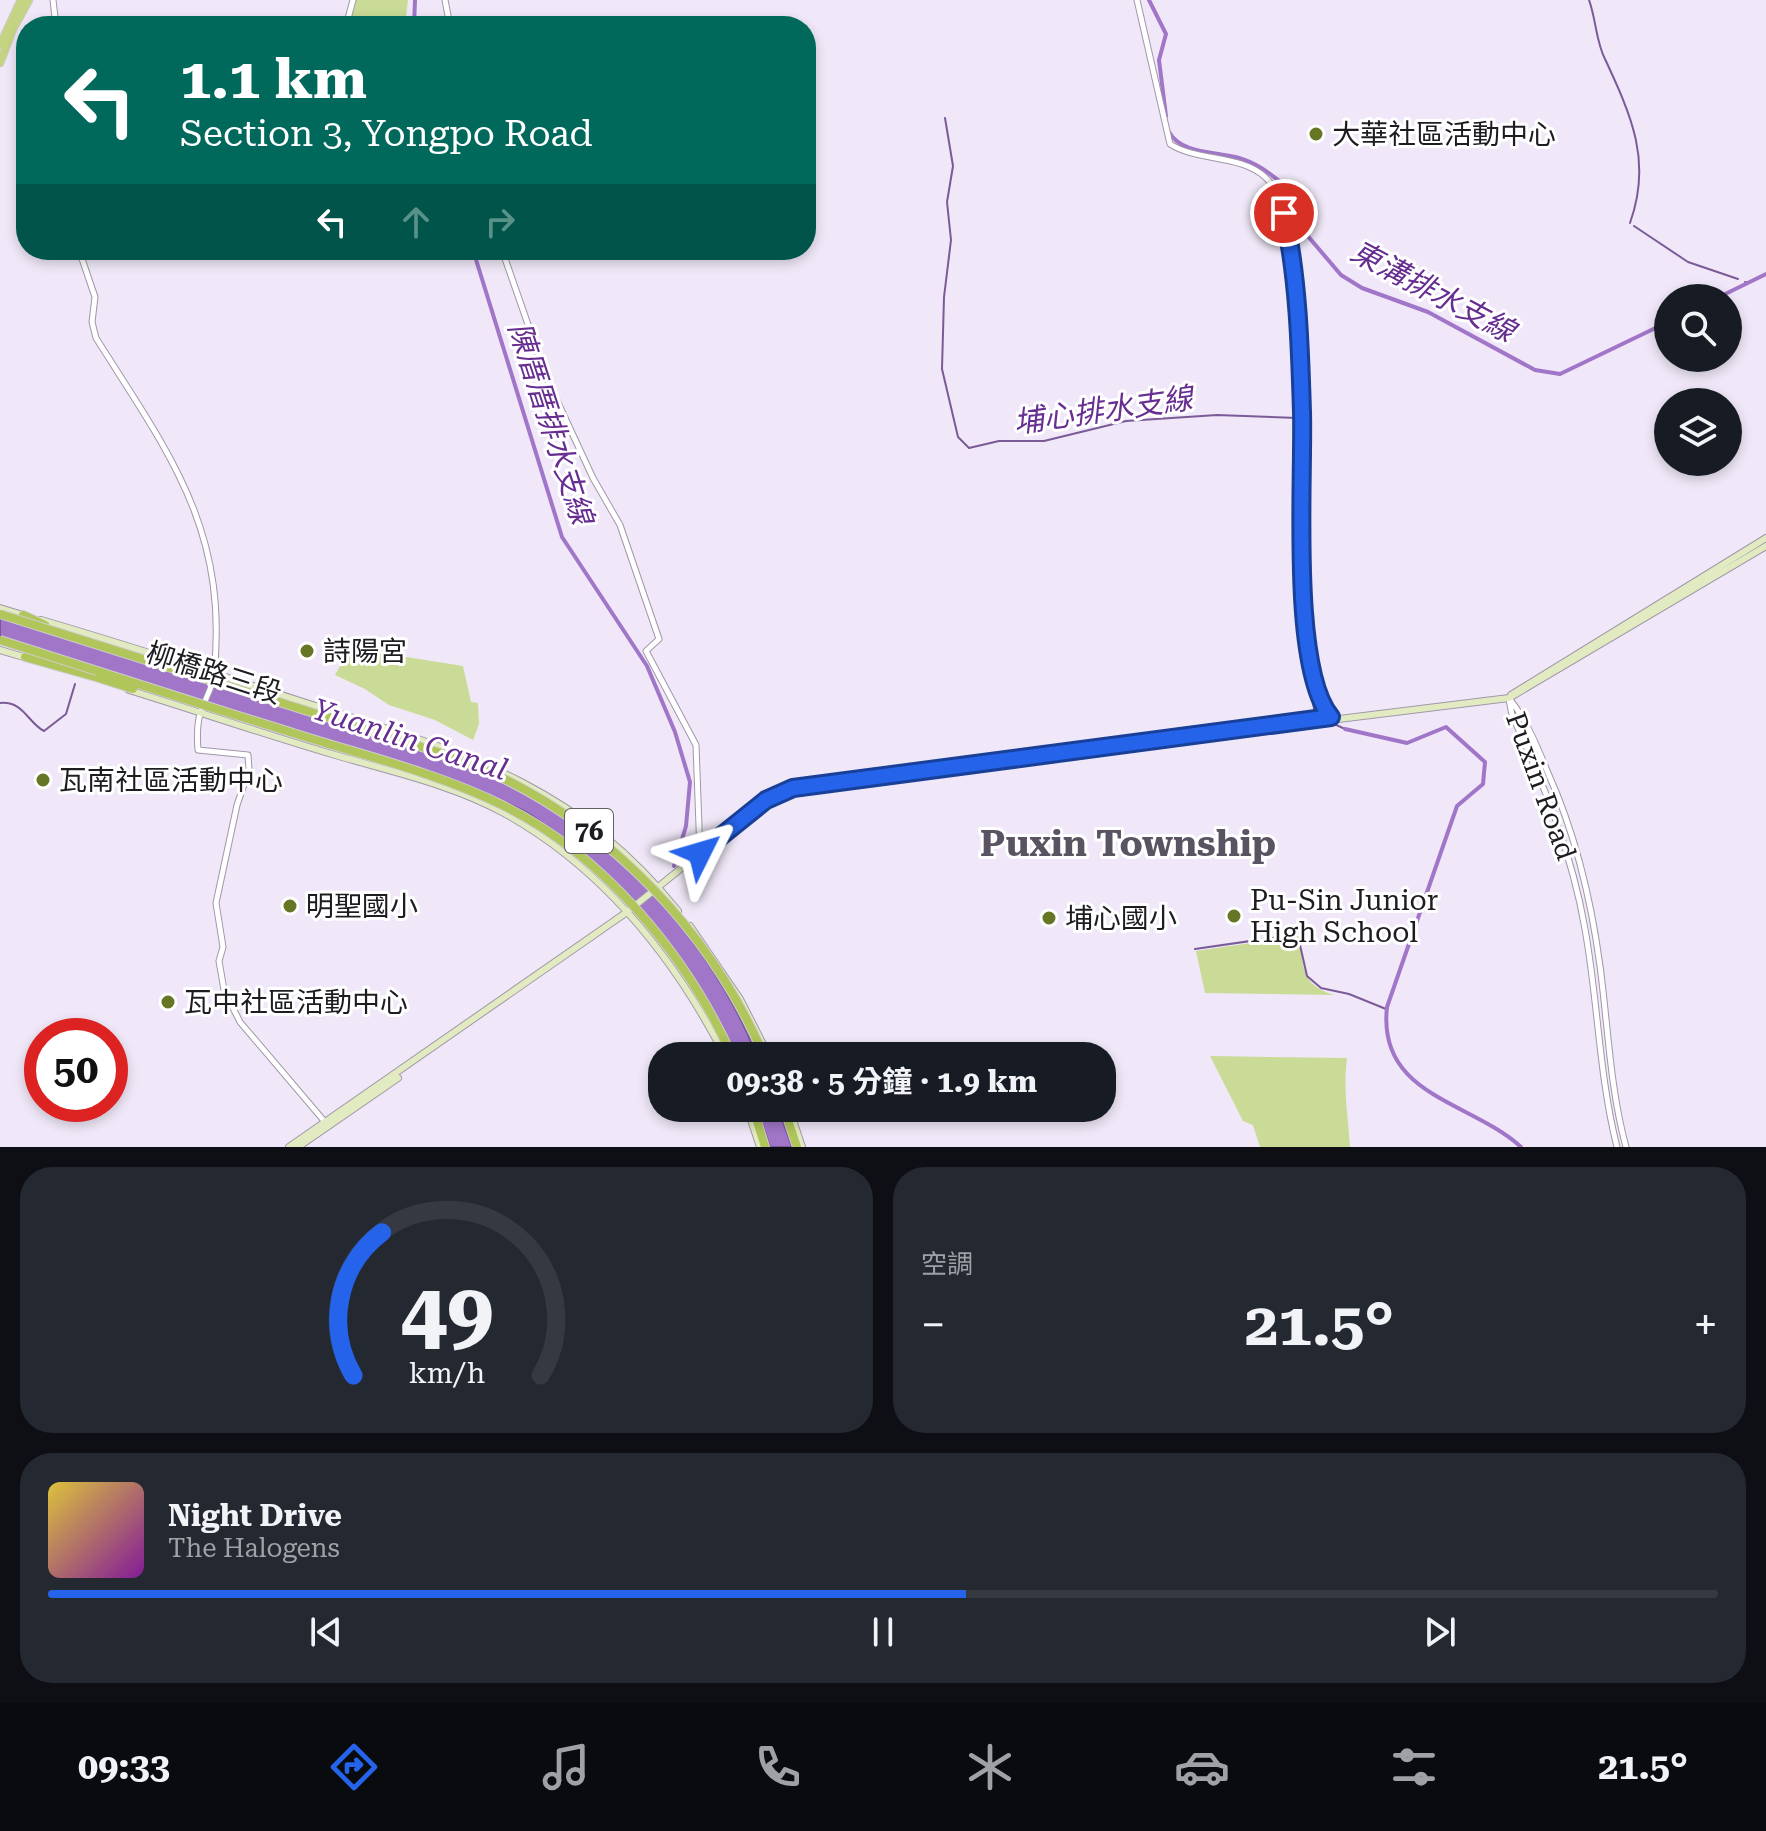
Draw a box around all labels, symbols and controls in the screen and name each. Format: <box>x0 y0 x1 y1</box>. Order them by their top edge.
text: 1.1 km <box>180 46 367 112</box>
icon: left <box>48 48 152 152</box>
text: Section 3, Yongpo Road <box>180 113 593 155</box>
place label: 大華社區活動中心 <box>1332 118 1556 151</box>
marker: 大華社區活動中心 <box>1307 125 1325 143</box>
pin <box>1250 179 1318 247</box>
icon: arrive <box>1262 191 1306 235</box>
icon: left <box>310 200 354 244</box>
icon: ahead <box>394 200 438 244</box>
icon: right <box>478 200 522 244</box>
water label: 東溝排水支線 <box>1345 233 1523 350</box>
map controls <box>1654 284 1742 476</box>
button: search <box>1654 284 1742 372</box>
water label: 陳厝厝排水支線 <box>502 318 601 531</box>
water label: 埔心排水支線 <box>1011 380 1198 440</box>
button: layers <box>1654 388 1742 476</box>
place label: 詩陽宮 <box>323 635 407 668</box>
street label: 柳橋路三段 <box>142 636 286 710</box>
marker: 詩陽宮 <box>298 642 316 660</box>
water label: Yuanlin Canal <box>308 691 512 787</box>
street label: Puxin Road <box>1499 707 1583 865</box>
place label: 瓦南社區活動中心 <box>59 764 283 797</box>
marker: 瓦南社區活動中心 <box>34 771 52 789</box>
road number: 76 <box>565 809 613 853</box>
position arrow <box>658 811 742 895</box>
district label: Puxin Township <box>980 823 1276 865</box>
place label: Pu-Sin Junior High School <box>1250 884 1438 949</box>
place label: 明聖國小 <box>306 890 418 923</box>
marker: 明聖國小 <box>281 897 299 915</box>
place label: 埔心國小 <box>1065 902 1177 935</box>
marker: Pu-Sin Junior High School <box>1225 907 1243 925</box>
marker: 埔心國小 <box>1040 909 1058 927</box>
place label: 瓦中社區活動中心 <box>184 986 408 1019</box>
marker: 瓦中社區活動中心 <box>159 993 177 1011</box>
speed limit sign: 50 <box>24 1018 128 1122</box>
text: 09:38 · 5 分鐘 · 1.9 km <box>727 1064 1037 1099</box>
text: 空調 <box>921 1249 973 1279</box>
text: 49 <box>400 1265 493 1362</box>
text: 21.5° <box>1245 1289 1394 1360</box>
text: − <box>921 1299 946 1351</box>
text: + <box>1693 1299 1718 1351</box>
text: km/h <box>408 1356 485 1390</box>
text: Night Drive <box>168 1498 342 1533</box>
text: The Halogens <box>168 1533 340 1563</box>
icon: previous <box>304 1610 348 1654</box>
icon: pause <box>861 1610 905 1654</box>
icon: next <box>1418 1610 1462 1654</box>
icon: directions <box>326 1739 382 1795</box>
icon: music <box>538 1739 594 1795</box>
icon: phone <box>750 1739 806 1795</box>
icon: climate <box>962 1739 1018 1795</box>
icon: car <box>1174 1739 1230 1795</box>
icon: filters <box>1386 1739 1442 1795</box>
text: 09:33 <box>78 1746 170 1788</box>
text: 21.5° <box>1598 1746 1688 1788</box>

